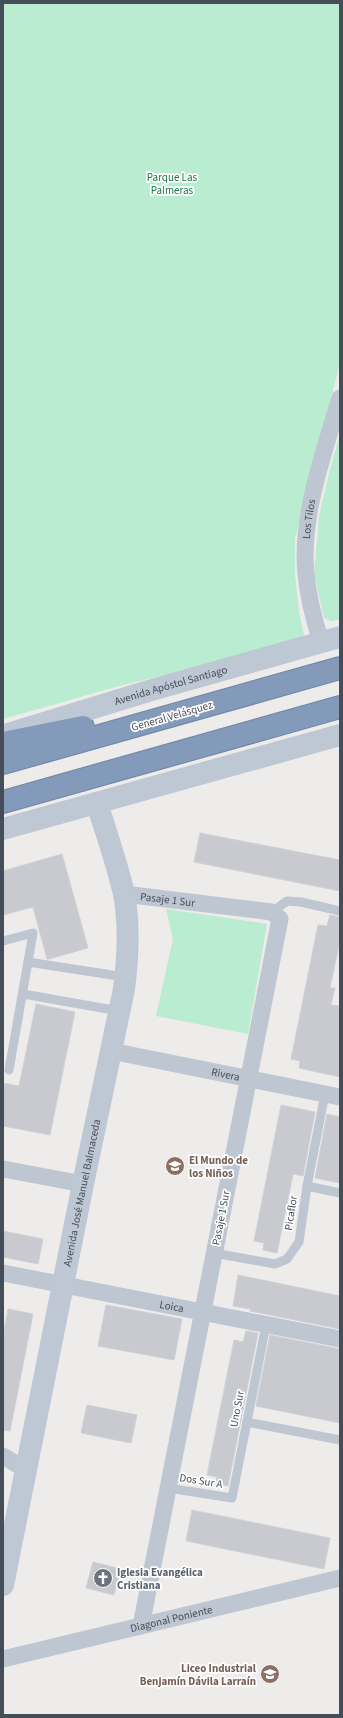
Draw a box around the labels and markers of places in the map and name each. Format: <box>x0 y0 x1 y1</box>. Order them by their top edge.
place label: El Mundo de los Niños <box>189 1153 248 1181</box>
school or university icon: El Mundo de los Niños <box>164 1155 186 1177</box>
place label: Iglesia Evangélica Cristiana <box>117 1565 203 1593</box>
church icon: Iglesia Evangélica Cristiana <box>92 1567 114 1589</box>
place label: Liceo Industrial Benjamín Dávila Larraín <box>140 1661 257 1689</box>
school or university icon: Liceo Industrial Benjamín Dávila Larraín <box>259 1663 281 1685</box>

